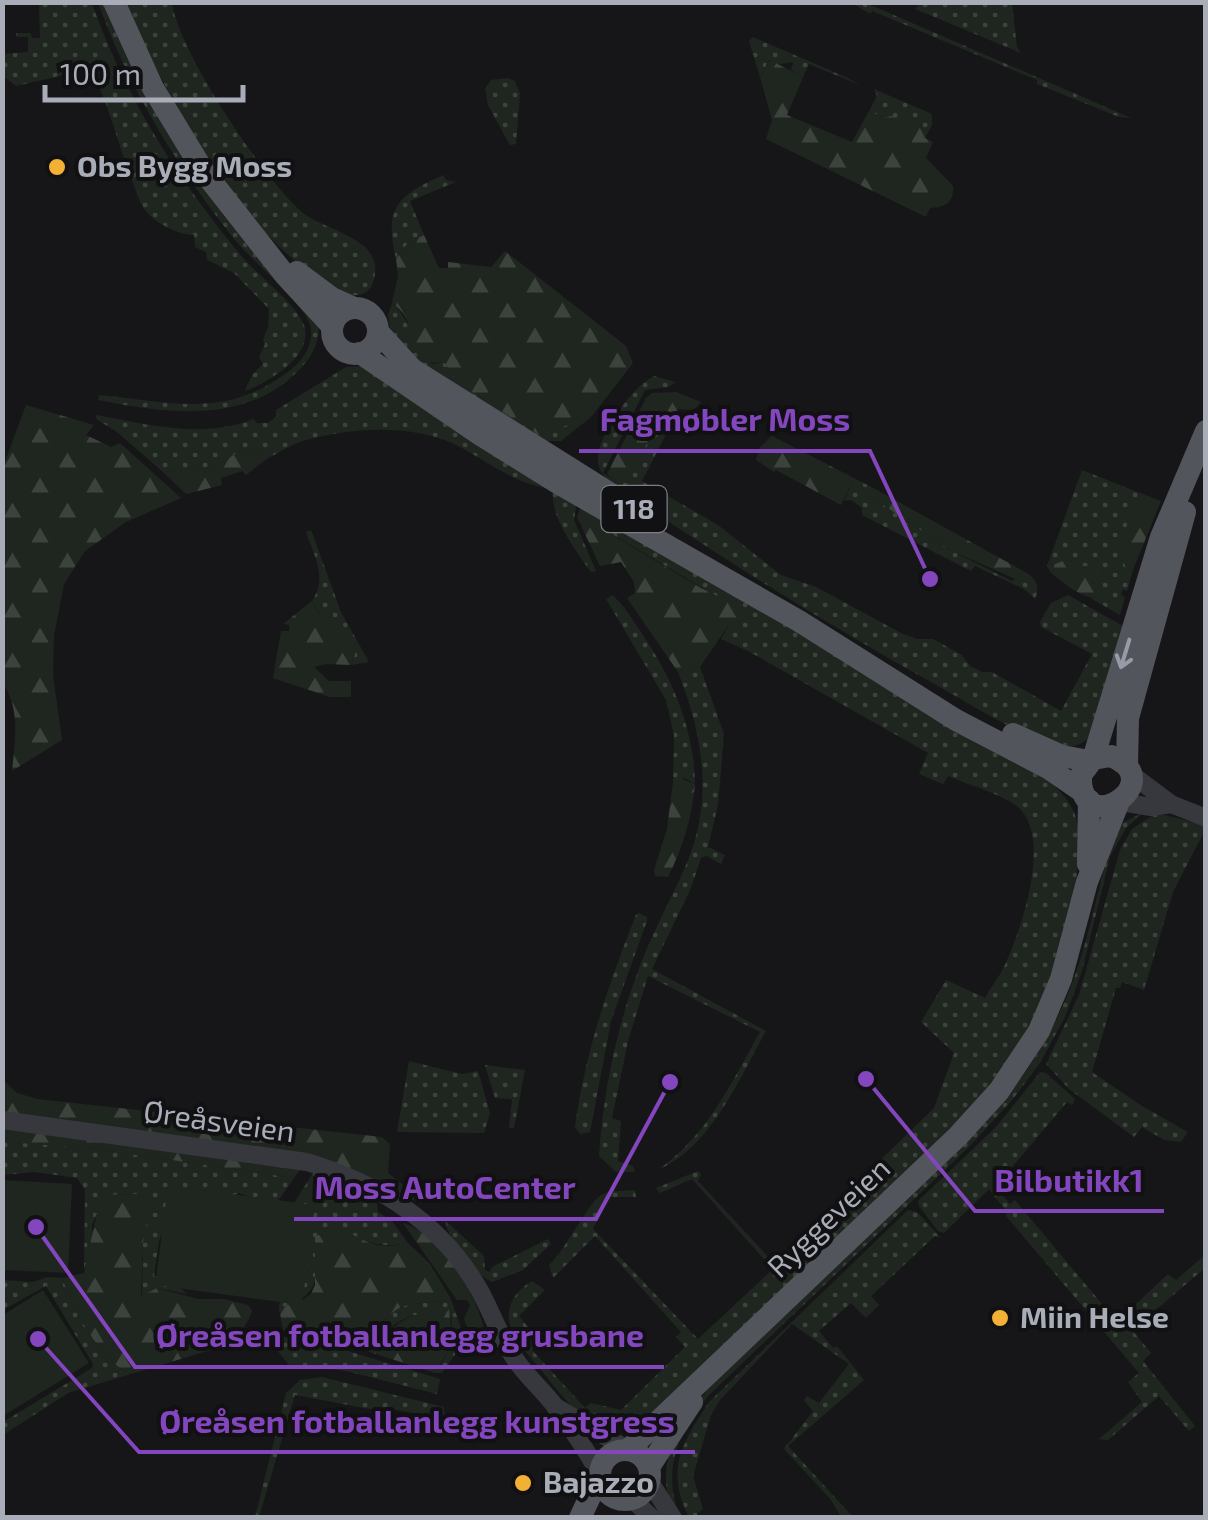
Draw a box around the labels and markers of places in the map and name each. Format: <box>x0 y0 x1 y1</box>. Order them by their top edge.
place label: Obs Bygg Moss <box>77 147 292 184</box>
marker: Obs Bygg Moss <box>46 156 68 178</box>
callout: Fagmøbler Moss <box>579 389 870 451</box>
callout: Bilbutikk1 <box>975 1149 1164 1211</box>
callout: Moss AutoCenter <box>294 1157 596 1219</box>
place label: Miin Helse <box>1020 1298 1169 1334</box>
callout: Øreåsen fotballanlegg grusbane <box>135 1305 664 1367</box>
marker: Miin Helse <box>989 1307 1011 1329</box>
callout: Øreåsen fotballanlegg kunstgress <box>139 1390 695 1452</box>
place label: Bajazzo <box>543 1463 654 1499</box>
marker: Bajazzo <box>512 1472 534 1494</box>

